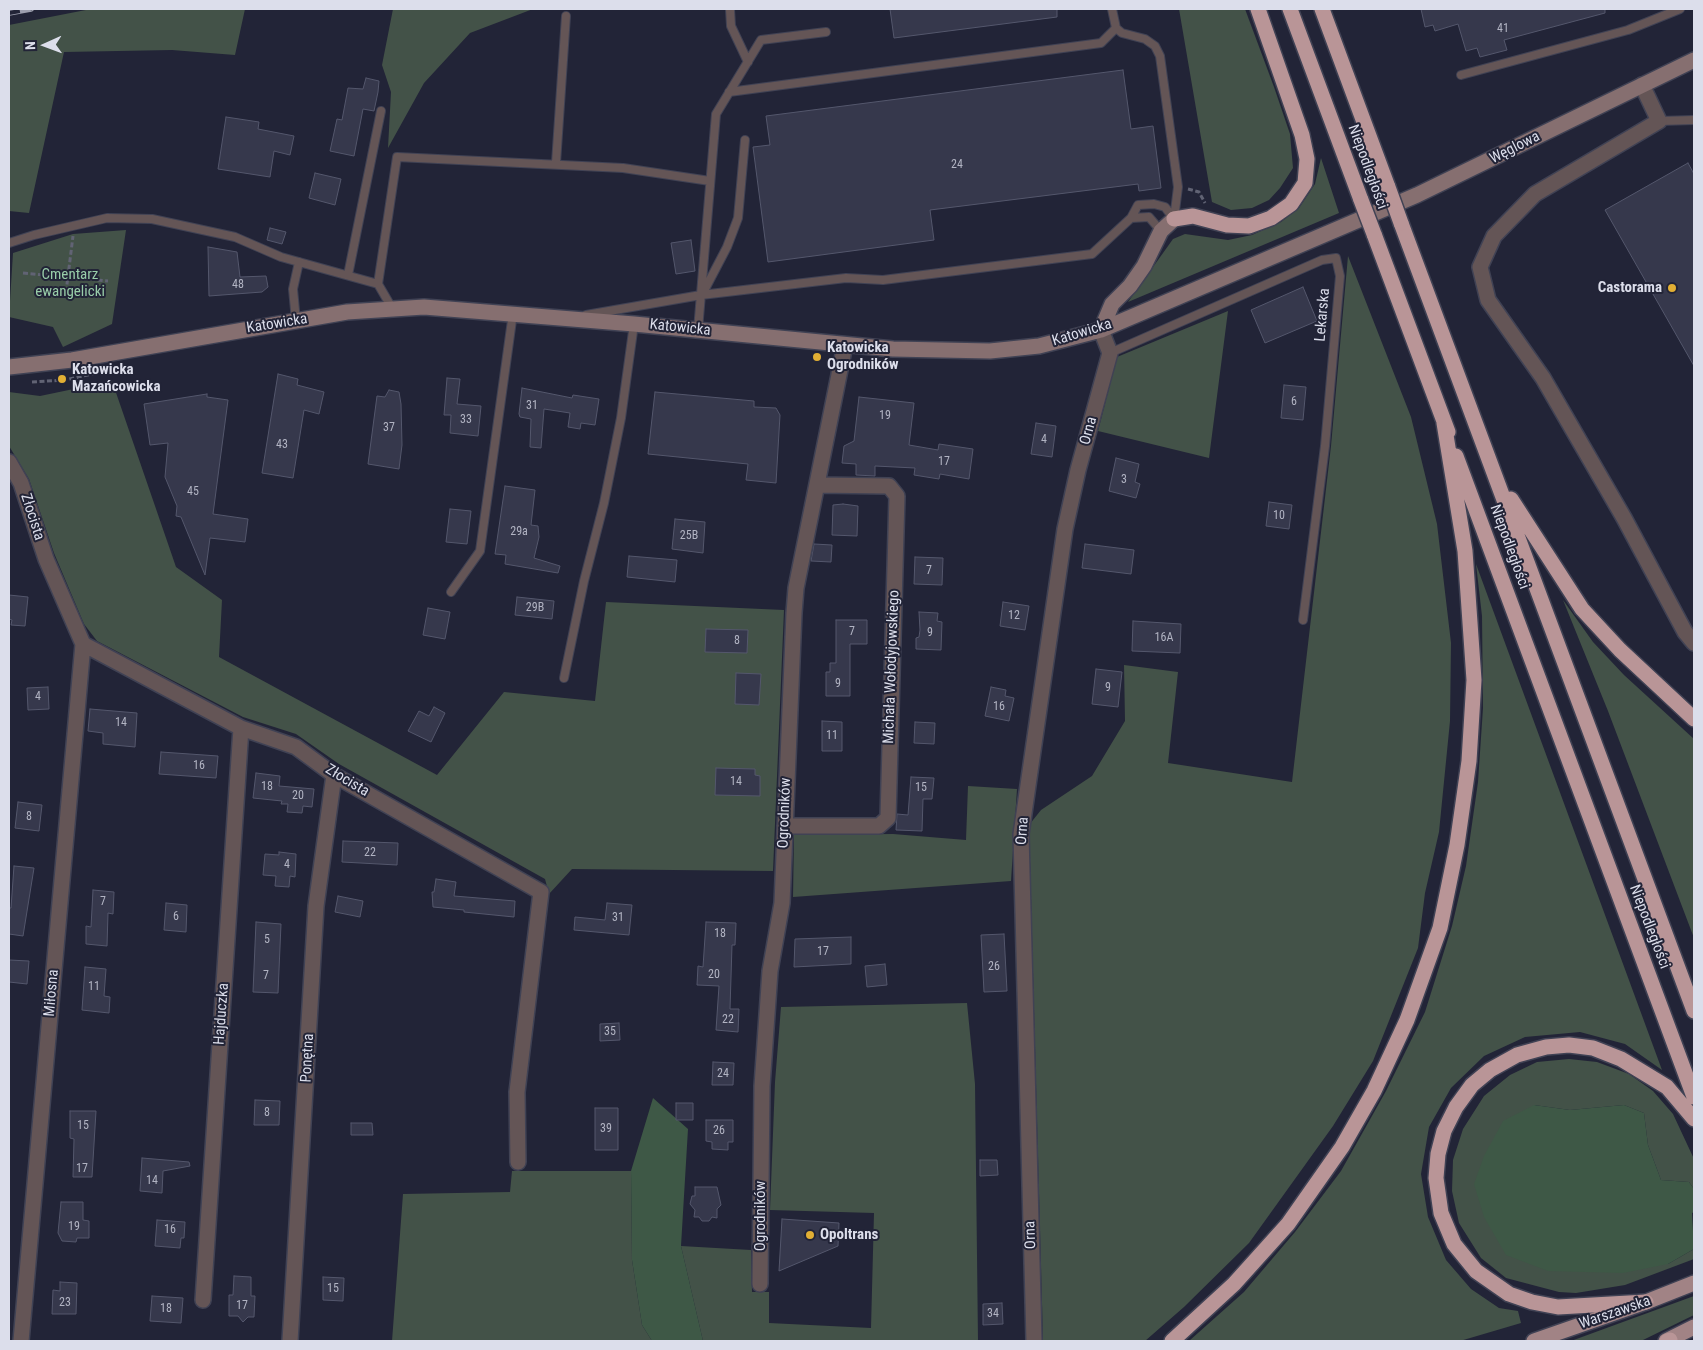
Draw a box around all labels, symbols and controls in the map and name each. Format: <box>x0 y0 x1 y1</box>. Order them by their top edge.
north arrow <box>20 20 70 70</box>
house number: 41 <box>1497 22 1509 36</box>
text: N <box>22 41 38 50</box>
street label: Niepodległości <box>1343 122 1391 212</box>
street label: Węglowa <box>1487 128 1543 168</box>
house number: 24 <box>951 158 963 172</box>
park label: Cmentarz ewangelicki <box>35 266 105 301</box>
house number: 48 <box>232 278 244 292</box>
place label: Castorama <box>1598 279 1662 297</box>
marker: Castorama <box>1666 282 1678 294</box>
street label: Lekarska <box>1312 288 1334 342</box>
street label: Katowicka <box>245 310 309 338</box>
street label: Katowicka <box>1050 315 1114 351</box>
street label: Katowicka <box>649 316 711 340</box>
place label: Katowicka Ogrodników <box>827 339 899 374</box>
marker: Katowicka Ogrodników <box>811 351 823 363</box>
place label: Katowicka Mazańcowicka <box>72 361 160 396</box>
marker: Katowicka Mazańcowicka <box>56 373 68 385</box>
house number: 6 <box>1291 395 1297 409</box>
house number: 31 <box>526 399 538 413</box>
house number: 19 <box>879 409 891 423</box>
house number: 33 <box>460 413 472 427</box>
street label: Orna <box>1077 415 1101 447</box>
house number: 37 <box>383 421 395 435</box>
house number: 4 <box>1041 433 1047 447</box>
house number: 43 <box>276 438 288 452</box>
house number: 17 <box>938 455 950 469</box>
house number: 3 <box>1121 473 1127 487</box>
house number: 45 <box>187 485 199 499</box>
street label: Złocista <box>16 491 48 543</box>
street label: Niepodległości <box>1485 502 1533 592</box>
house number: 10 <box>1273 509 1285 523</box>
house number: 29a <box>510 525 528 539</box>
house number: 25B <box>680 529 698 543</box>
house number: 7 <box>926 564 932 578</box>
street label: Michała Wołodyjowskiego <box>880 590 904 744</box>
house number: 29B <box>526 601 544 615</box>
house number: 12 <box>1008 609 1020 623</box>
house number: 7 <box>849 625 855 639</box>
house number: 9 <box>927 626 933 640</box>
house number: 16A <box>1155 631 1173 645</box>
house number: 8 <box>734 634 740 648</box>
house number: 9 <box>835 677 841 691</box>
house number: 9 <box>1105 681 1111 695</box>
house number: 4 <box>35 690 41 704</box>
house number: 16 <box>993 700 1005 714</box>
house number: 14 <box>115 716 127 730</box>
house number: 11 <box>826 729 838 743</box>
house number: 16 <box>193 759 205 773</box>
street label: Złocista <box>322 761 372 801</box>
house number: 14 <box>730 775 742 789</box>
street label: Ogrodników <box>775 777 795 849</box>
house number: 18 <box>261 780 273 794</box>
house number: 15 <box>915 781 927 795</box>
house number: 20 <box>292 789 304 803</box>
house number: 8 <box>26 810 32 824</box>
street label: Orna <box>1013 816 1033 846</box>
house number: 22 <box>364 846 376 860</box>
house number: 4 <box>284 858 290 872</box>
street label: Niepodległości <box>1625 882 1673 972</box>
house number: 7 <box>100 895 106 909</box>
house number: 6 <box>173 910 179 924</box>
house number: 31 <box>612 911 624 925</box>
house number: 18 <box>714 927 726 941</box>
house number: 5 <box>264 933 270 947</box>
house number: 17 <box>817 945 829 959</box>
house number: 26 <box>988 960 1000 974</box>
house number: 20 <box>708 968 720 982</box>
street label: Miłosna <box>41 969 63 1017</box>
house number: 7 <box>263 969 269 983</box>
house number: 11 <box>88 980 100 994</box>
street label: Hajduczka <box>211 982 233 1046</box>
house number: 22 <box>722 1013 734 1027</box>
house number: 35 <box>604 1025 616 1039</box>
street label: Ponętna <box>298 1033 318 1083</box>
house number: 24 <box>717 1067 729 1081</box>
house number: 8 <box>264 1106 270 1120</box>
house number: 15 <box>77 1119 89 1133</box>
house number: 39 <box>600 1122 612 1136</box>
house number: 26 <box>713 1124 725 1138</box>
house number: 17 <box>76 1162 88 1176</box>
house number: 14 <box>146 1174 158 1188</box>
street label: Ogrodników <box>752 1181 770 1251</box>
house number: 19 <box>68 1220 80 1234</box>
street label: Orna <box>1022 1221 1040 1249</box>
house number: 16 <box>164 1223 176 1237</box>
place label: Opoltrans <box>820 1226 878 1244</box>
marker: Opoltrans <box>804 1229 816 1241</box>
house number: 15 <box>327 1282 339 1296</box>
street label: Warszawska <box>1577 1292 1653 1334</box>
house number: 23 <box>59 1296 71 1310</box>
house number: 17 <box>236 1299 248 1313</box>
house number: 18 <box>160 1302 172 1316</box>
house number: 34 <box>987 1307 999 1321</box>

